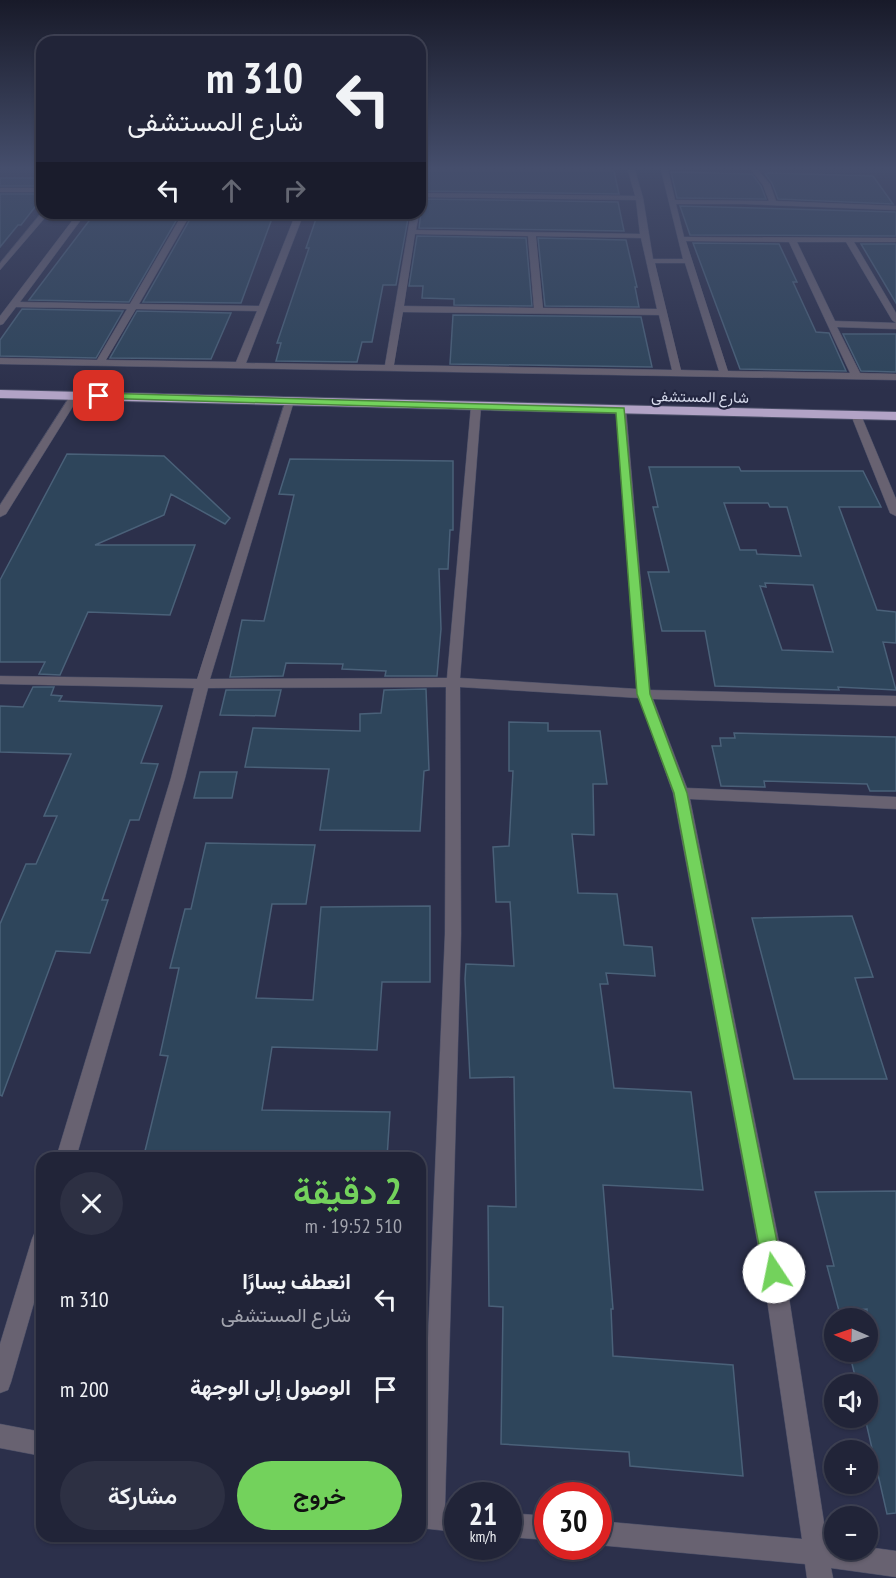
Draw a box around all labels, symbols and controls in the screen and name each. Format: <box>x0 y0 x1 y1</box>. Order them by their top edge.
text: 310 m <box>206 50 303 105</box>
icon: left <box>324 60 402 138</box>
text: شارع المستشفى <box>127 104 303 138</box>
icon: left <box>152 174 185 207</box>
icon: ahead <box>215 174 248 207</box>
icon: right <box>278 174 311 207</box>
pin <box>73 370 124 421</box>
icon: arrive <box>82 379 115 412</box>
street label: شارع المستشفى <box>651 386 749 409</box>
text: 2 دقيقة <box>293 1167 402 1214</box>
button: close <box>60 1172 123 1235</box>
text: 510 m · 19:52 <box>305 1213 402 1239</box>
position arrow <box>742 1240 806 1304</box>
text: انعطف يسارًا <box>242 1267 351 1295</box>
icon: left <box>369 1283 402 1316</box>
text: 310 m <box>60 1285 109 1313</box>
text: شارع المستشفى <box>221 1302 351 1328</box>
north arrow <box>824 1308 878 1362</box>
map controls <box>824 1308 878 1560</box>
text: الوصول إلى الوجهة <box>190 1373 351 1401</box>
icon: arrive <box>369 1373 402 1406</box>
button: sound <box>824 1374 878 1428</box>
text: 200 m <box>60 1375 109 1403</box>
button: + <box>824 1440 878 1494</box>
button: مشاركة <box>60 1461 225 1530</box>
button: خروج <box>237 1461 402 1530</box>
speed limit sign: 30 <box>534 1482 612 1560</box>
text: 21 <box>469 1494 497 1533</box>
button: − <box>824 1506 878 1560</box>
text: km/h <box>470 1527 496 1546</box>

